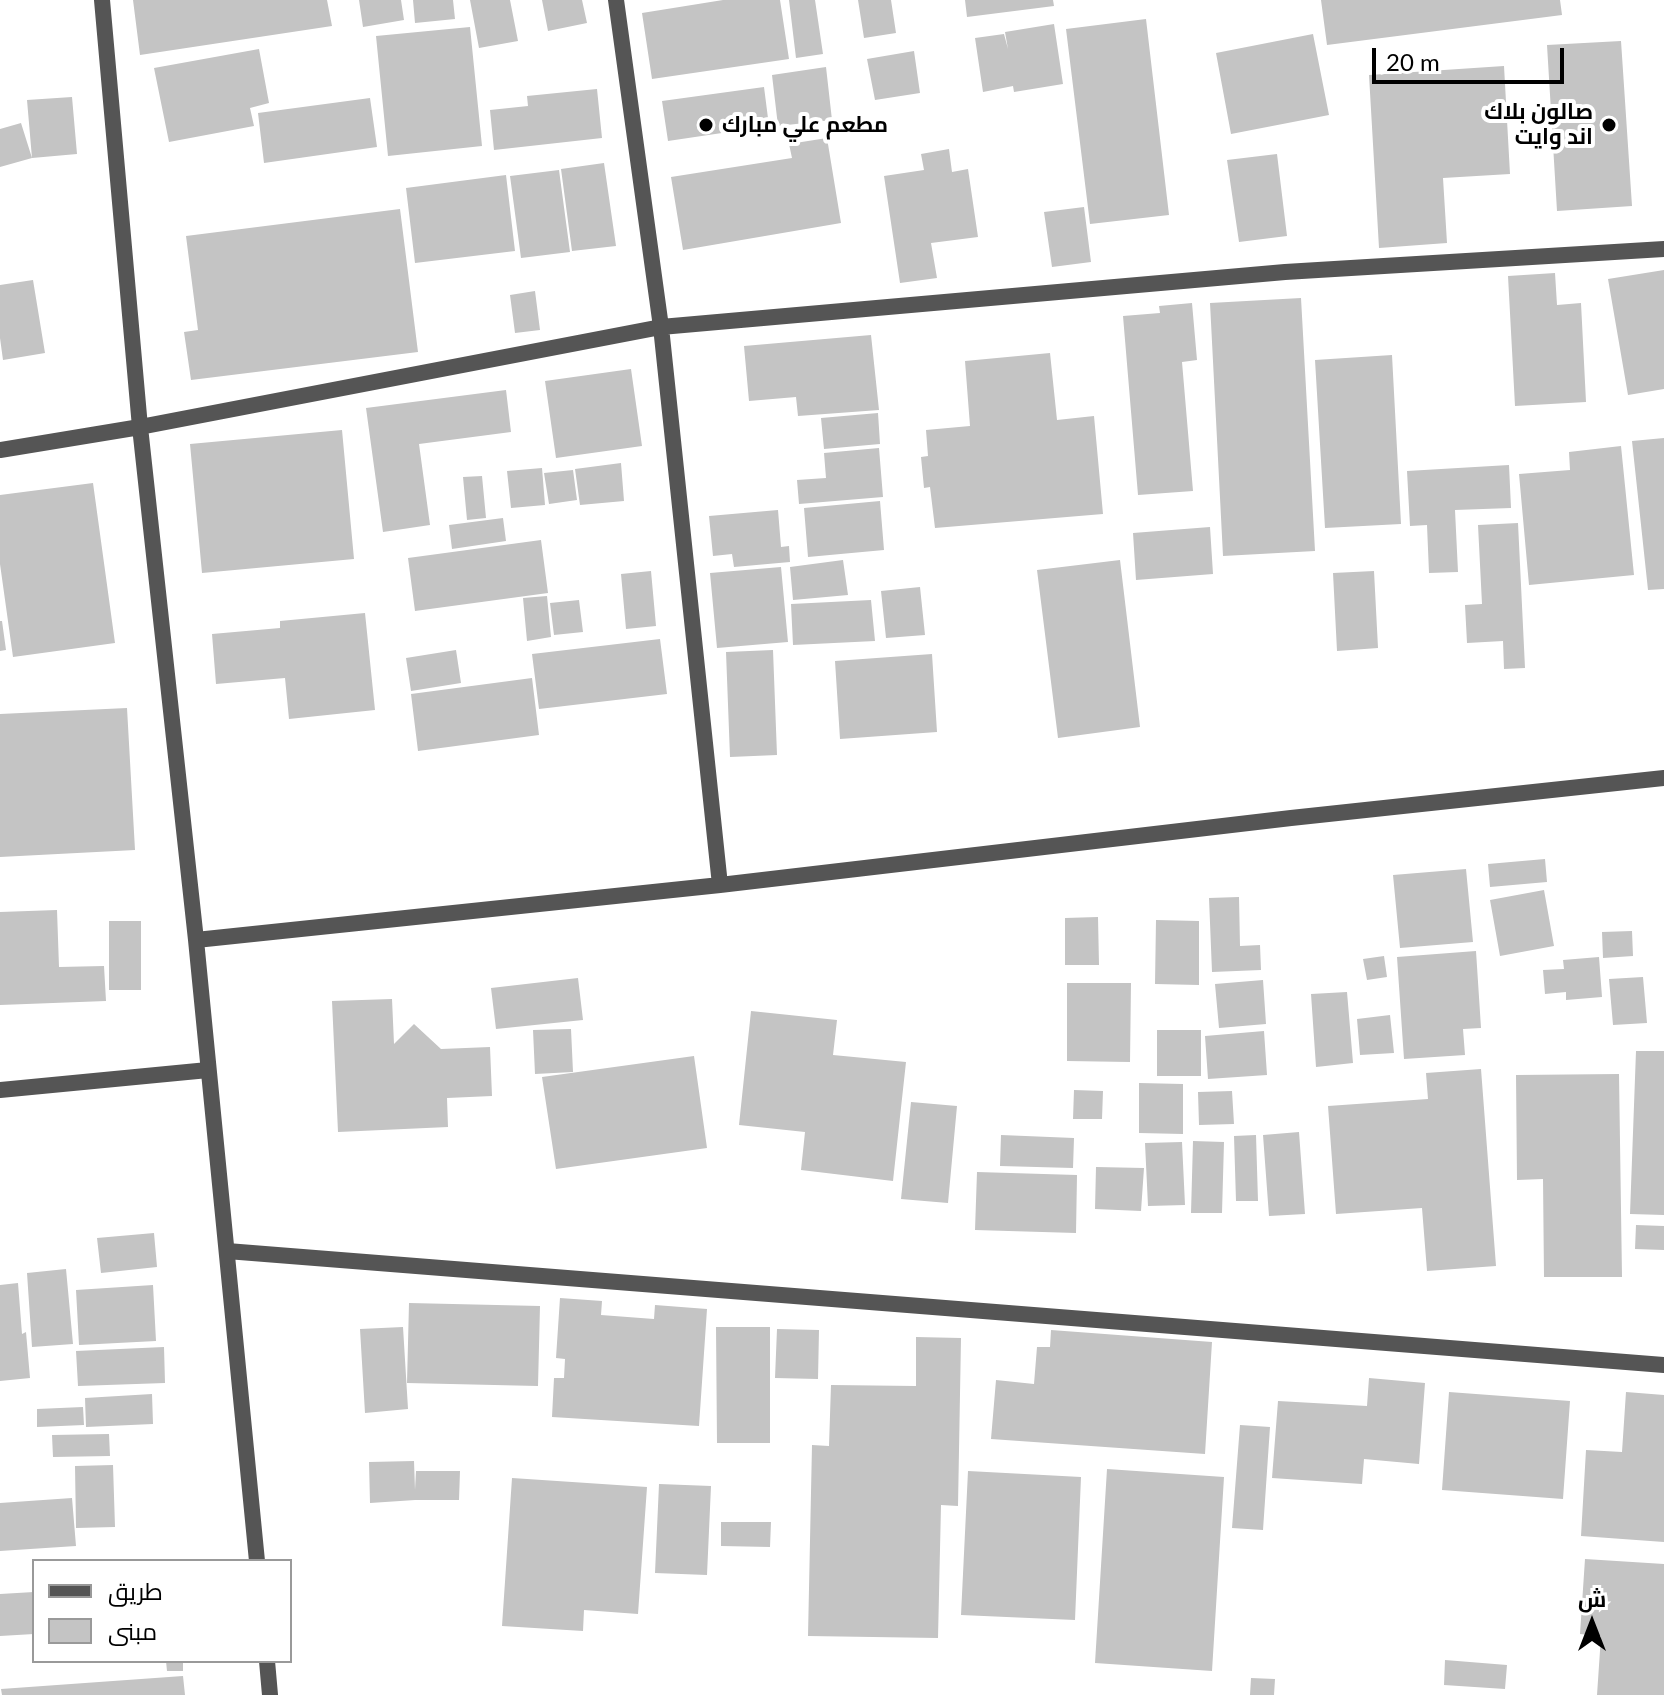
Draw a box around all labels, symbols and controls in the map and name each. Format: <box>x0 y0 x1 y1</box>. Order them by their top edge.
scale bar <box>1376 32 1568 82</box>
text: 20 m <box>1386 47 1440 76</box>
place label: صالون بلاك اند وايت <box>1484 99 1593 150</box>
place label: مطعم علي مبارك <box>722 112 888 138</box>
marker: مطعم علي مبارك <box>697 116 715 134</box>
marker: صالون بلاك اند وايت <box>1600 116 1618 134</box>
legend <box>32 1559 292 1663</box>
text: طريق <box>108 1576 163 1605</box>
north arrow <box>1552 1583 1632 1663</box>
text: ش <box>1578 1585 1606 1612</box>
text: مبنى <box>108 1616 157 1645</box>

